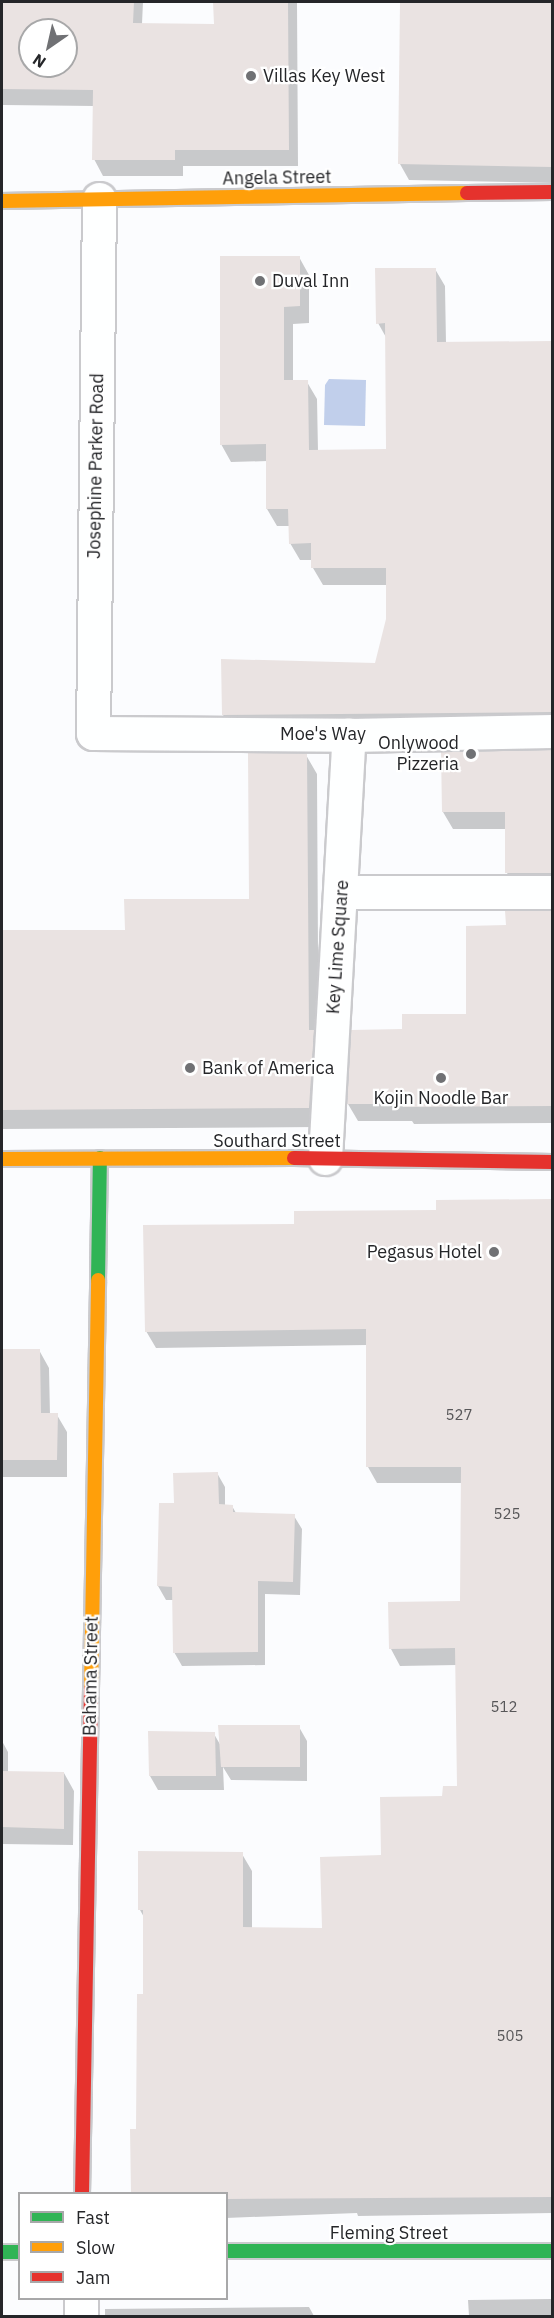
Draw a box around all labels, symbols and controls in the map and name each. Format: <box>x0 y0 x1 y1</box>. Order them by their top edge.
north arrow <box>18 18 78 78</box>
text: N <box>29 50 49 73</box>
place label: Villas Key West <box>263 65 385 87</box>
marker: Villas Key West <box>244 69 258 83</box>
street label: Angela Street <box>222 166 332 190</box>
place label: Duval Inn <box>272 270 349 292</box>
marker: Duval Inn <box>253 274 267 288</box>
street label: Josephine Parker Road <box>84 373 108 559</box>
street label: Moe's Way <box>280 723 366 745</box>
place label: Onlywood Pizzeria <box>378 733 459 776</box>
marker: Onlywood Pizzeria <box>464 747 478 761</box>
street label: Key Lime Square <box>323 879 353 1015</box>
place label: Bank of America <box>202 1057 334 1079</box>
marker: Bank of America <box>183 1061 197 1075</box>
marker: Kojin Noodle Bar <box>434 1071 448 1085</box>
place label: Kojin Noodle Bar <box>374 1087 508 1109</box>
street label: Southard Street <box>213 1130 341 1152</box>
place label: Pegasus Hotel <box>367 1241 482 1263</box>
marker: Pegasus Hotel <box>487 1245 501 1259</box>
house number: 527 <box>446 1406 472 1424</box>
house number: 525 <box>494 1505 520 1523</box>
street label: Bahama Street <box>79 1616 103 1736</box>
house number: 512 <box>491 1698 517 1716</box>
house number: 505 <box>497 2027 523 2045</box>
legend <box>18 2192 228 2300</box>
text: Fast <box>76 2206 110 2229</box>
street label: Fleming Street <box>330 2222 448 2244</box>
text: Slow <box>76 2236 115 2259</box>
text: Jam <box>76 2266 111 2289</box>

